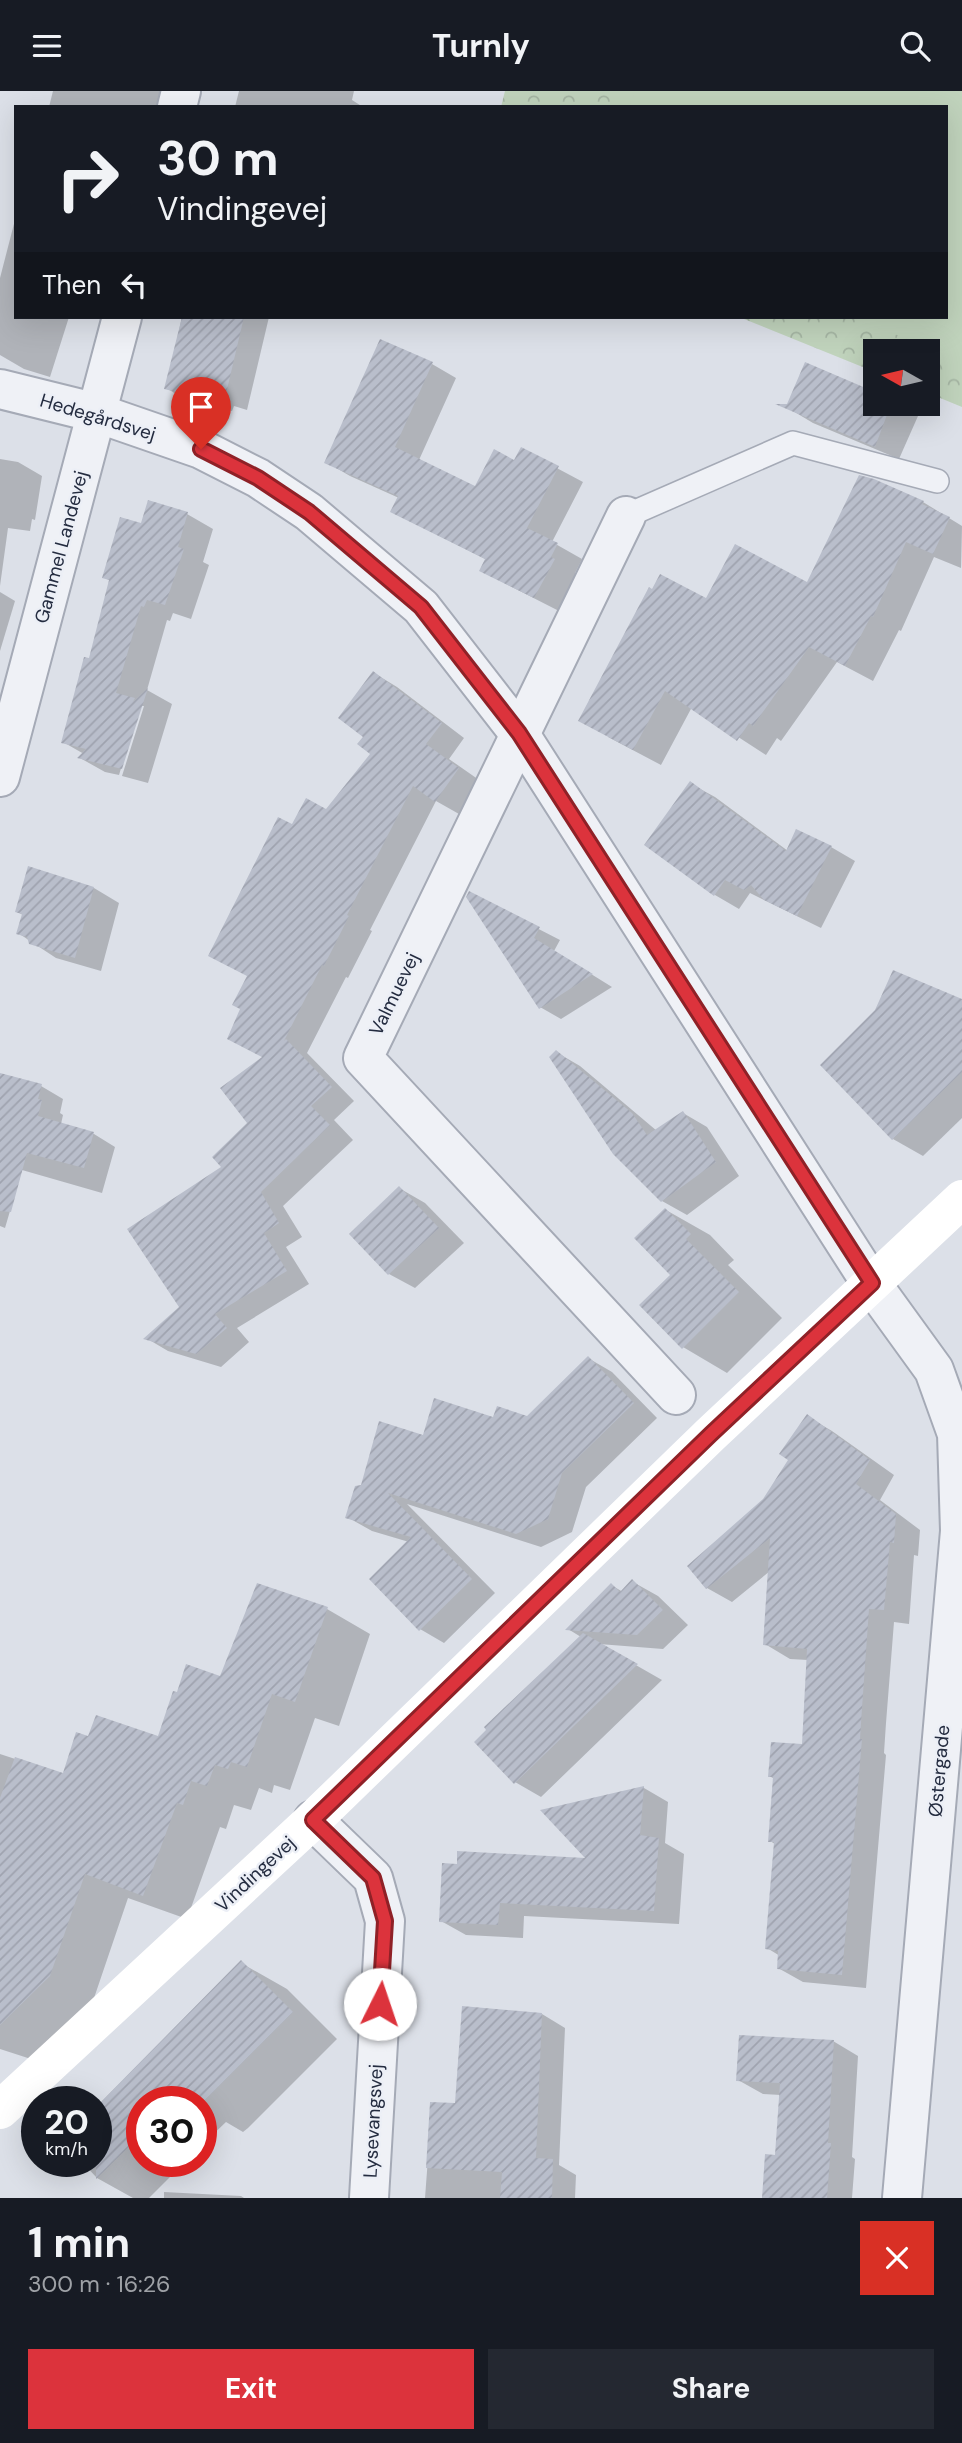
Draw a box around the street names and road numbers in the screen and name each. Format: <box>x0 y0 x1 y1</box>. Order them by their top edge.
street label: Hedegårdsvej <box>37 388 159 446</box>
street label: Gammel Landevej <box>29 468 93 626</box>
street label: Valmuevej <box>363 948 425 1040</box>
street label: Østergade <box>923 1724 955 1818</box>
street label: Vindingevej <box>209 1830 301 1918</box>
street label: Lysevangsvej <box>358 2063 388 2179</box>

